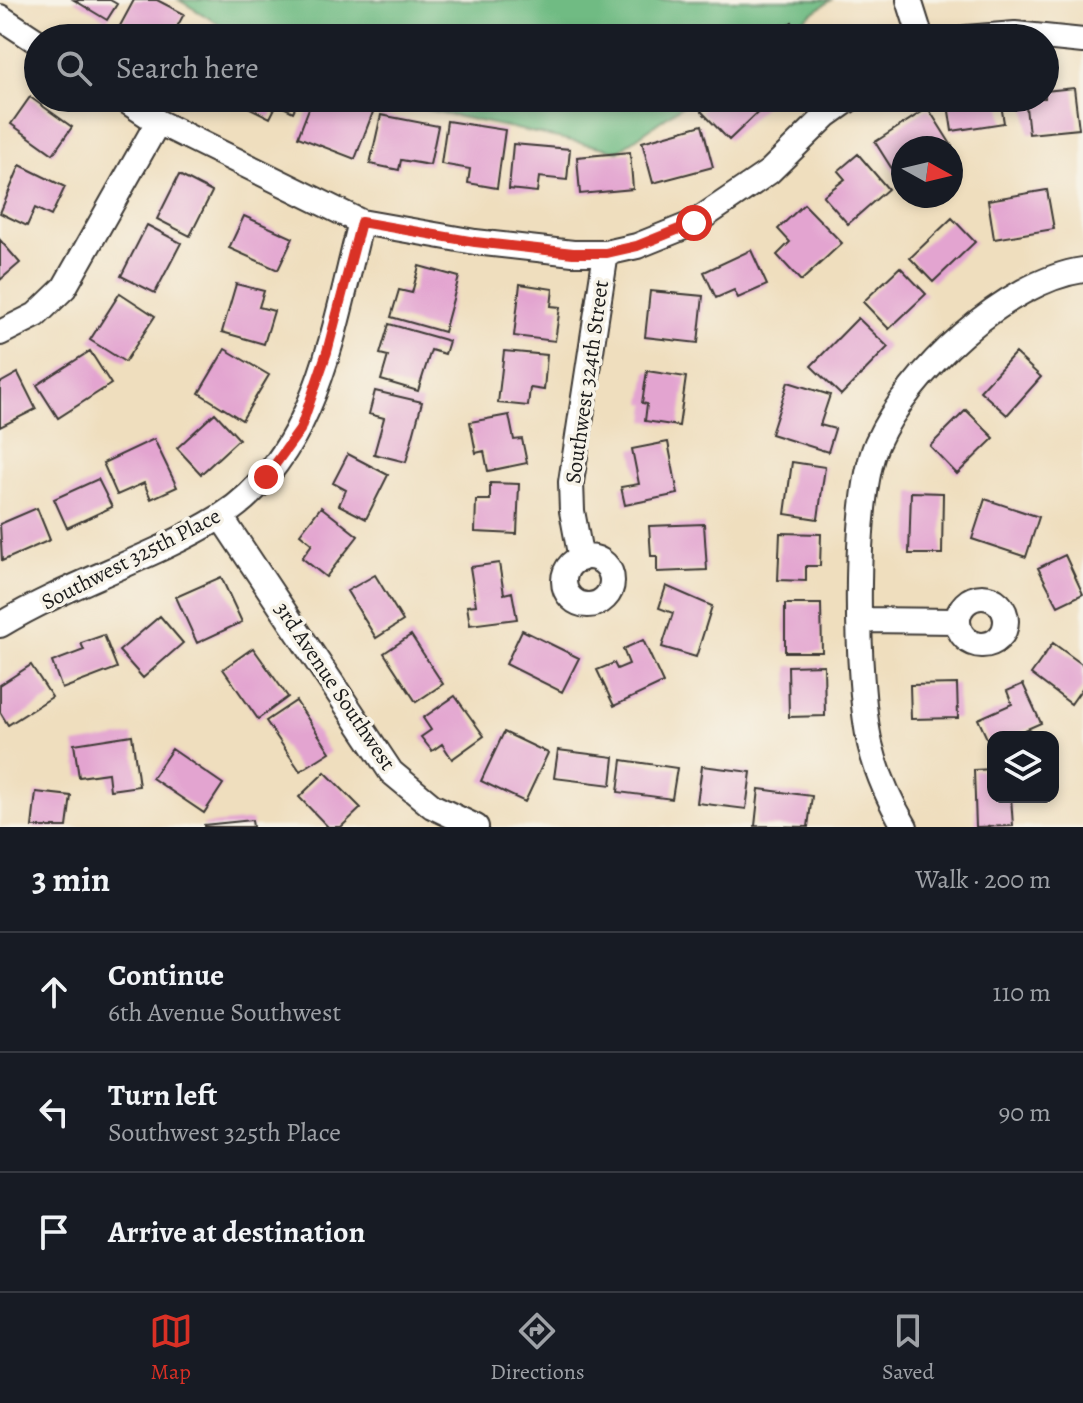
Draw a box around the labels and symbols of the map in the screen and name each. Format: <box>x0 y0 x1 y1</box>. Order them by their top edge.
north arrow <box>891 136 963 208</box>
route start <box>676 205 712 241</box>
street label: Southwest 324th Street <box>558 278 616 486</box>
route end <box>248 459 284 495</box>
street label: Southwest 325th Place <box>36 501 226 617</box>
street label: 3rd Avenue Southwest <box>267 596 403 776</box>

